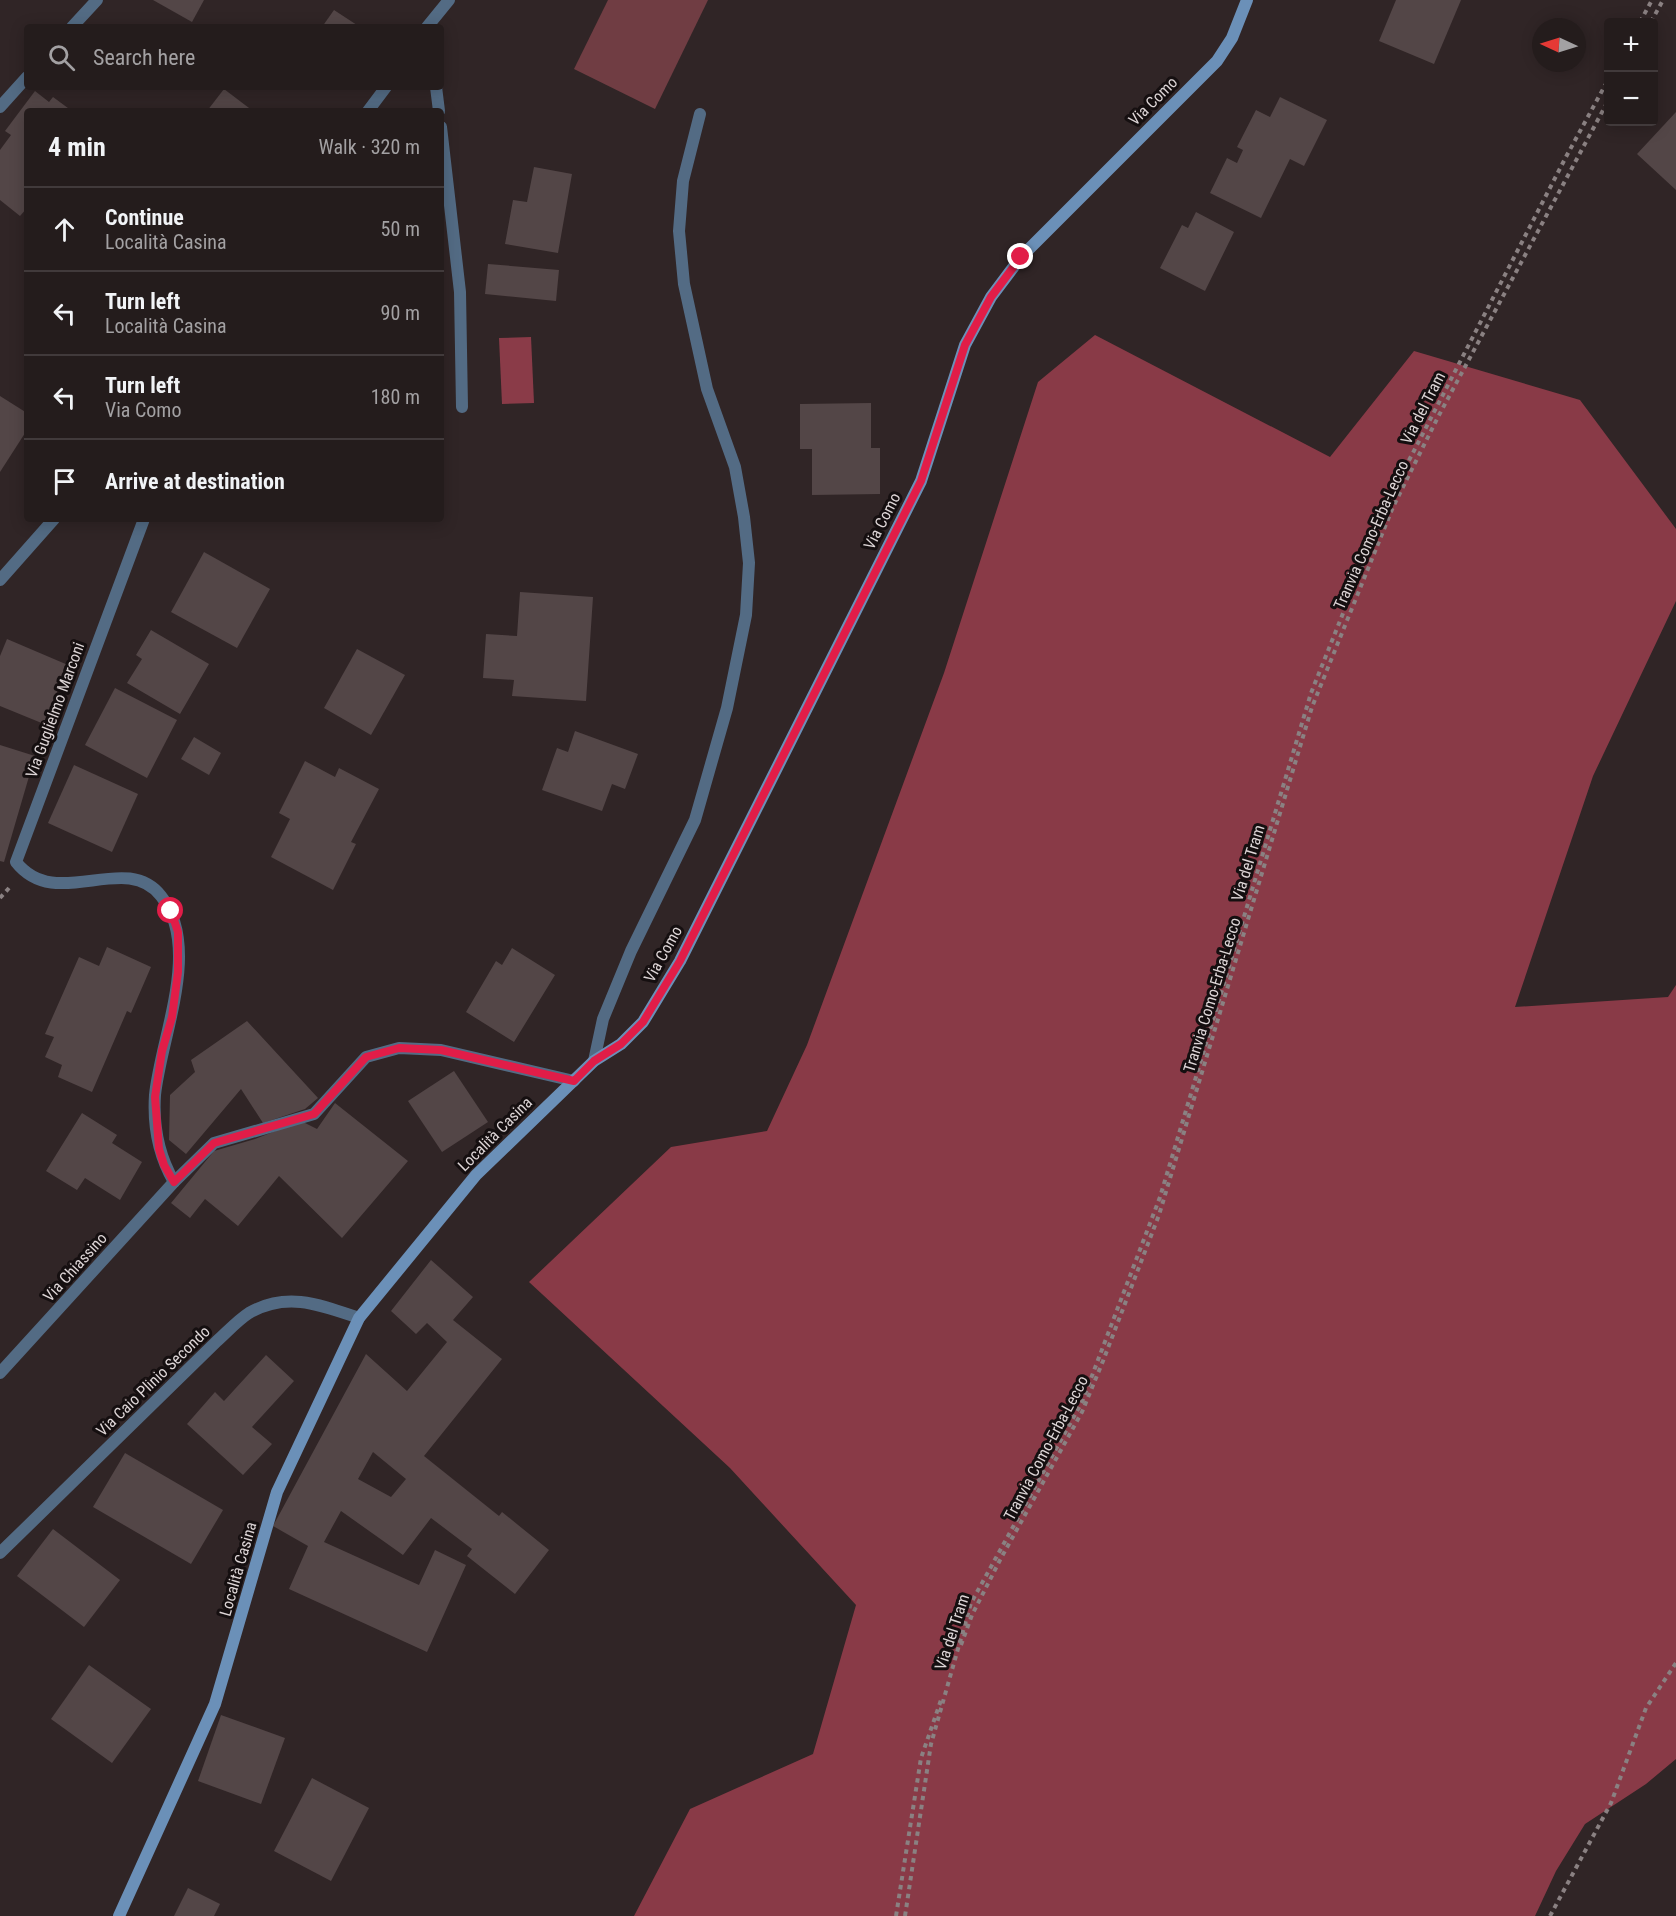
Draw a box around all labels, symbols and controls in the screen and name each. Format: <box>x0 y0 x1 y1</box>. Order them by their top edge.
north arrow <box>1532 18 1586 72</box>
map controls <box>1604 18 1658 126</box>
button: + <box>1604 18 1658 72</box>
search box <box>24 24 444 90</box>
icon: search <box>45 41 78 74</box>
text: Search here <box>93 45 195 70</box>
button: − <box>1604 72 1658 126</box>
street label: Via Como <box>1125 73 1181 129</box>
text: 4 min <box>48 132 106 162</box>
text: Walk · 320 m <box>319 135 420 159</box>
text: Continue <box>105 205 184 230</box>
icon: ahead <box>48 213 81 246</box>
text: 50 m <box>381 217 420 241</box>
text: Località Casina <box>105 230 227 254</box>
route end <box>1007 243 1033 269</box>
text: Turn left <box>105 289 180 314</box>
icon: left <box>48 297 81 330</box>
text: 90 m <box>381 301 420 325</box>
text: Località Casina <box>105 314 227 338</box>
street label: Via del Tram <box>1397 369 1449 447</box>
text: Turn left <box>105 373 180 398</box>
icon: left <box>48 381 81 414</box>
text: 180 m <box>371 385 420 409</box>
text: Via Como <box>105 398 181 422</box>
street label: Tranvia Como-Erba-Lecco <box>1330 458 1412 612</box>
icon: arrive <box>48 465 81 498</box>
text: Arrive at destination <box>105 469 285 494</box>
street label: Via Como <box>860 489 904 553</box>
street label: Via Guglielmo Marconi <box>22 640 88 780</box>
street label: Via del Tram <box>1227 823 1269 903</box>
route start <box>157 897 183 923</box>
street label: Tranvia Como-Erba-Lecco <box>1179 915 1245 1075</box>
street label: Via Como <box>640 923 686 985</box>
street label: Località Casina <box>454 1093 536 1175</box>
street label: Via Chiassino <box>39 1229 111 1305</box>
street label: Via Caio Plinio Secondo <box>92 1322 214 1440</box>
street label: Tranvia Como-Erba-Lecco <box>1000 1372 1092 1524</box>
street label: Località Casina <box>215 1520 261 1618</box>
street label: Via del Tram <box>931 1592 973 1672</box>

